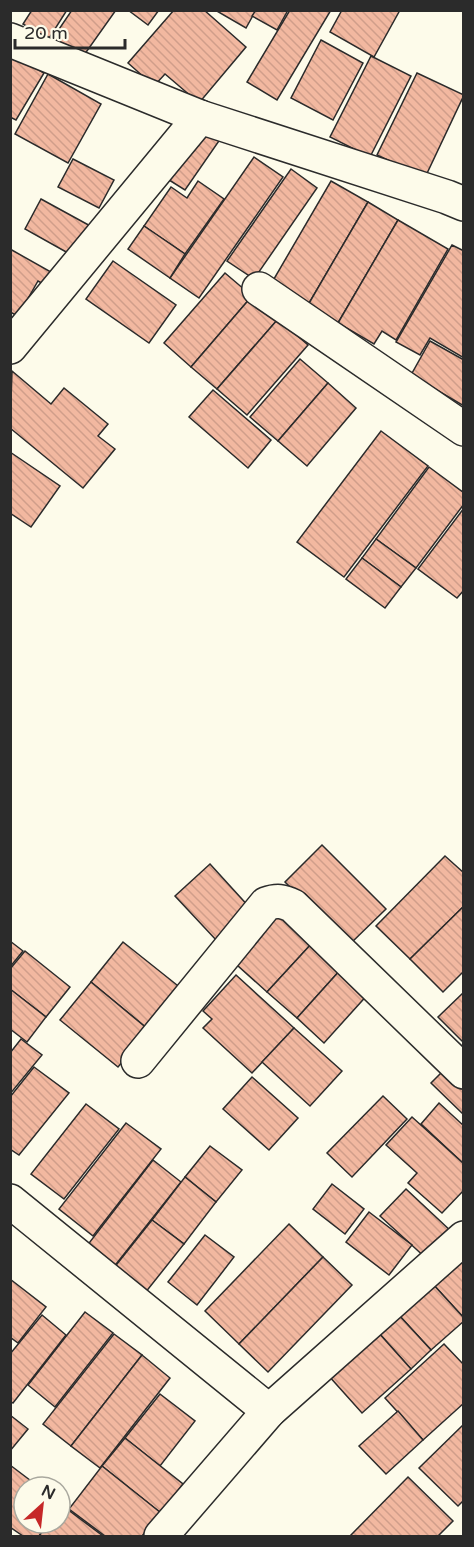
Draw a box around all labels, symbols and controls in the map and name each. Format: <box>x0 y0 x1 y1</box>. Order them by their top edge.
scale bar <box>15 12 124 50</box>
text: 20 m <box>24 22 68 44</box>
north arrow <box>12 1475 72 1535</box>
text: N <box>38 1481 59 1504</box>

